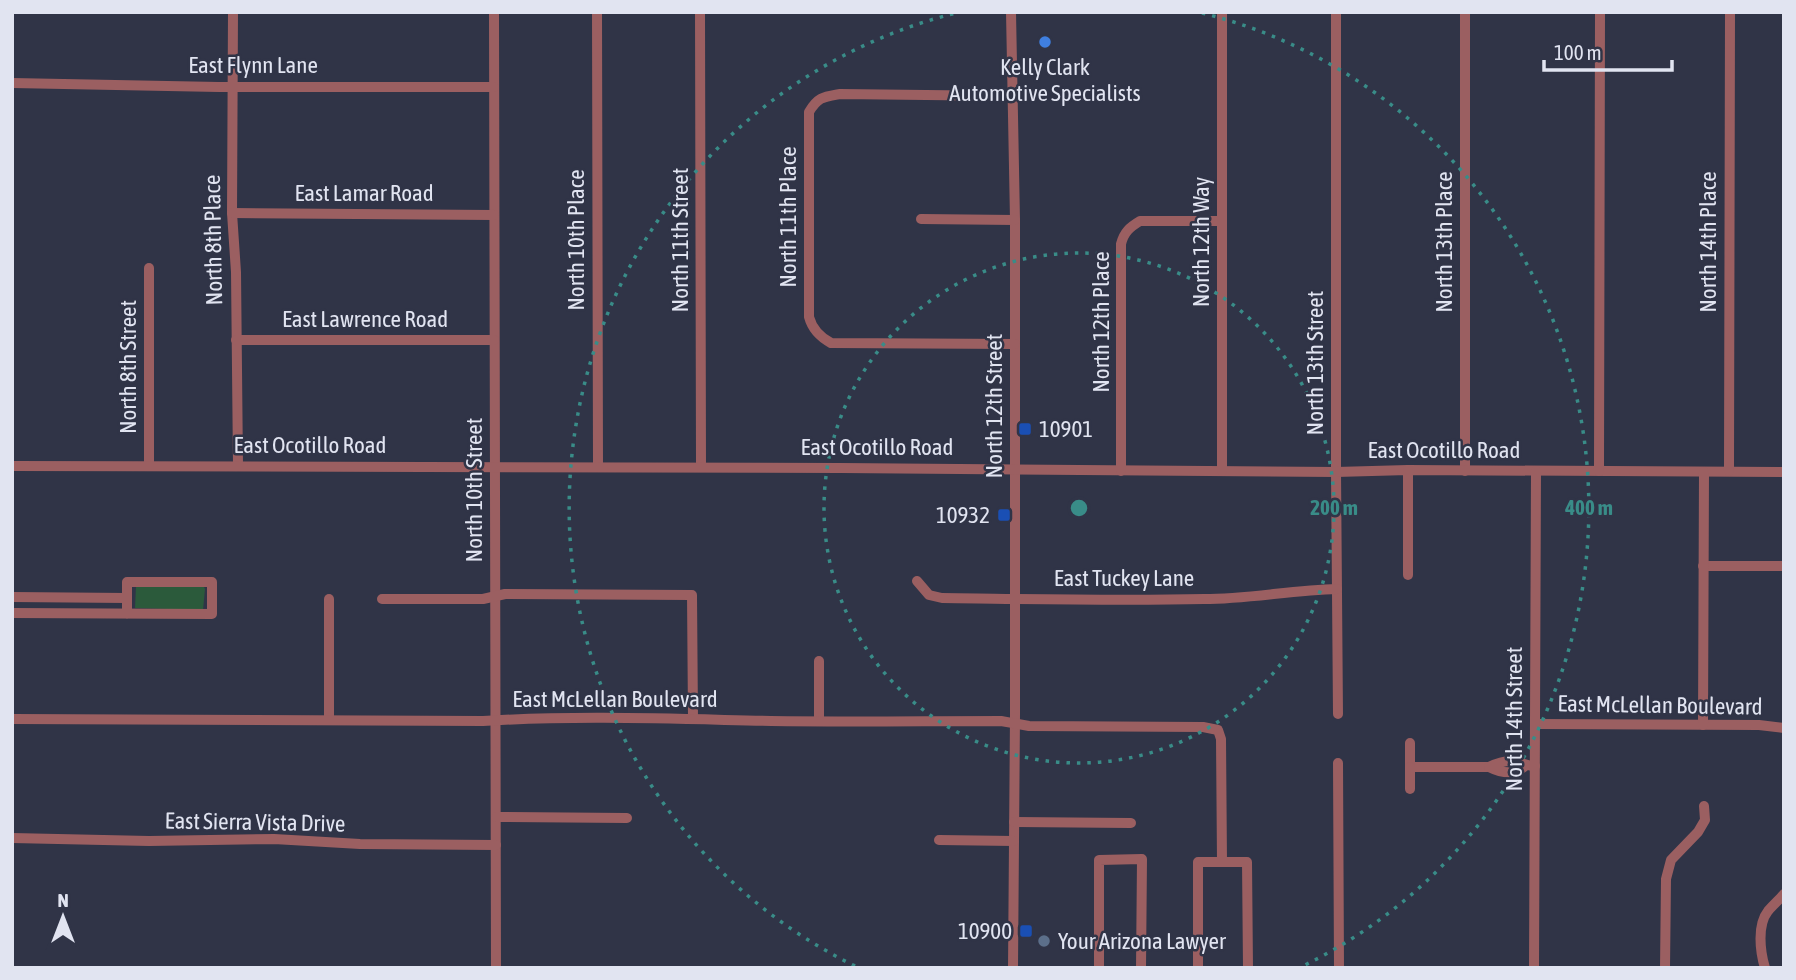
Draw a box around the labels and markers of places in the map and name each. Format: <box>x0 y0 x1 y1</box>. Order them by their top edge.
marker: Kelly Clark Automotive Specialists <box>1037 34 1053 50</box>
place label: Kelly Clark Automotive Specialists <box>949 54 1141 106</box>
place label: 10901 <box>1039 416 1093 442</box>
marker: 10901 <box>1017 421 1033 437</box>
centre of rings <box>1067 496 1091 520</box>
place label: 10932 <box>936 502 990 528</box>
marker: 10932 <box>996 507 1012 523</box>
place label: 10900 <box>958 918 1012 944</box>
marker: 10900 <box>1018 923 1034 939</box>
place label: Your Arizona Lawyer <box>1058 928 1227 954</box>
marker: Your Arizona Lawyer <box>1036 933 1052 949</box>

